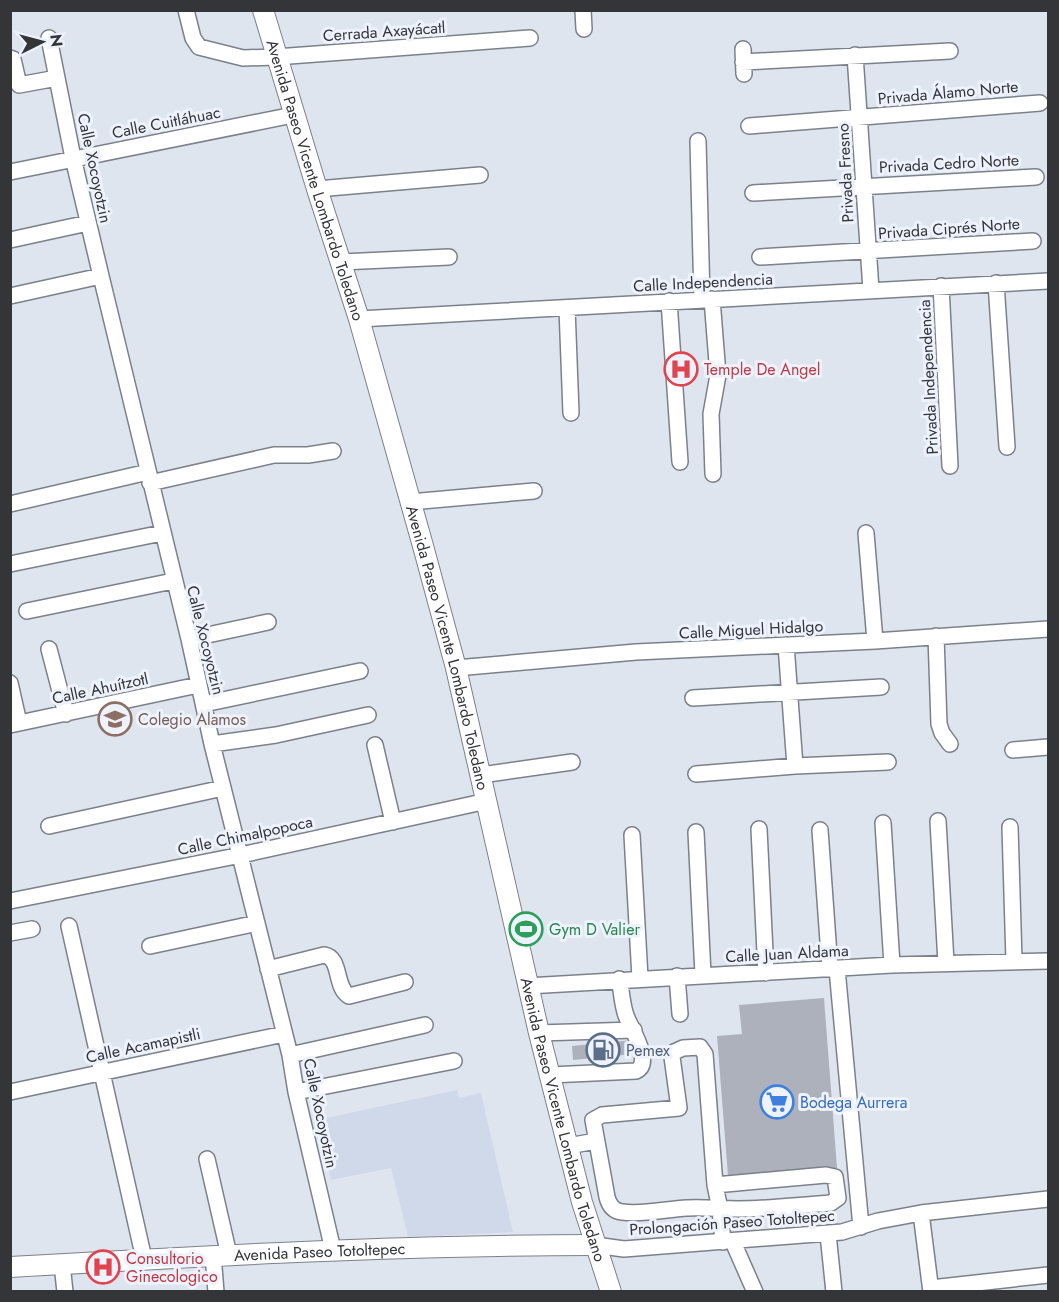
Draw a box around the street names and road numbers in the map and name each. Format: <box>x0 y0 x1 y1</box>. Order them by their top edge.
street label: Cerrada Axayácatl <box>322 16 446 47</box>
street label: Avenida Paseo Vicente Lombardo Toledano <box>261 37 370 324</box>
street label: Privada Álamo Norte <box>877 75 1019 110</box>
street label: Calle Cuitláhuac <box>110 101 222 144</box>
street label: Calle Xocoyotzin <box>72 111 117 225</box>
street label: Privada Fresno <box>831 123 860 223</box>
street label: Privada Cedro Norte <box>878 148 1020 179</box>
street label: Privada Ciprés Norte <box>877 212 1021 245</box>
street label: Calle Independencia <box>633 267 773 298</box>
street label: Privada Independencia <box>913 299 944 455</box>
street label: Avenida Paseo Vicente Lombardo Toledano <box>400 503 494 793</box>
street label: Calle Xocoyotzin <box>181 583 230 697</box>
street label: Calle Miguel Hidalgo <box>678 614 824 645</box>
street label: Calle Ahuítzotl <box>50 667 150 710</box>
street label: Calle Chimalpopoca <box>175 810 315 861</box>
street label: Calle Juan Aldama <box>725 939 849 968</box>
street label: Avenida Paseo Vicente Lombardo Toledano <box>515 975 612 1265</box>
street label: Calle Acamapistli <box>84 1022 202 1069</box>
street label: Calle Xocoyotzin <box>298 1056 343 1170</box>
street label: Prolongación Paseo Totoltepec <box>629 1204 836 1241</box>
street label: Avenida Paseo Totoltepec <box>234 1237 406 1267</box>

